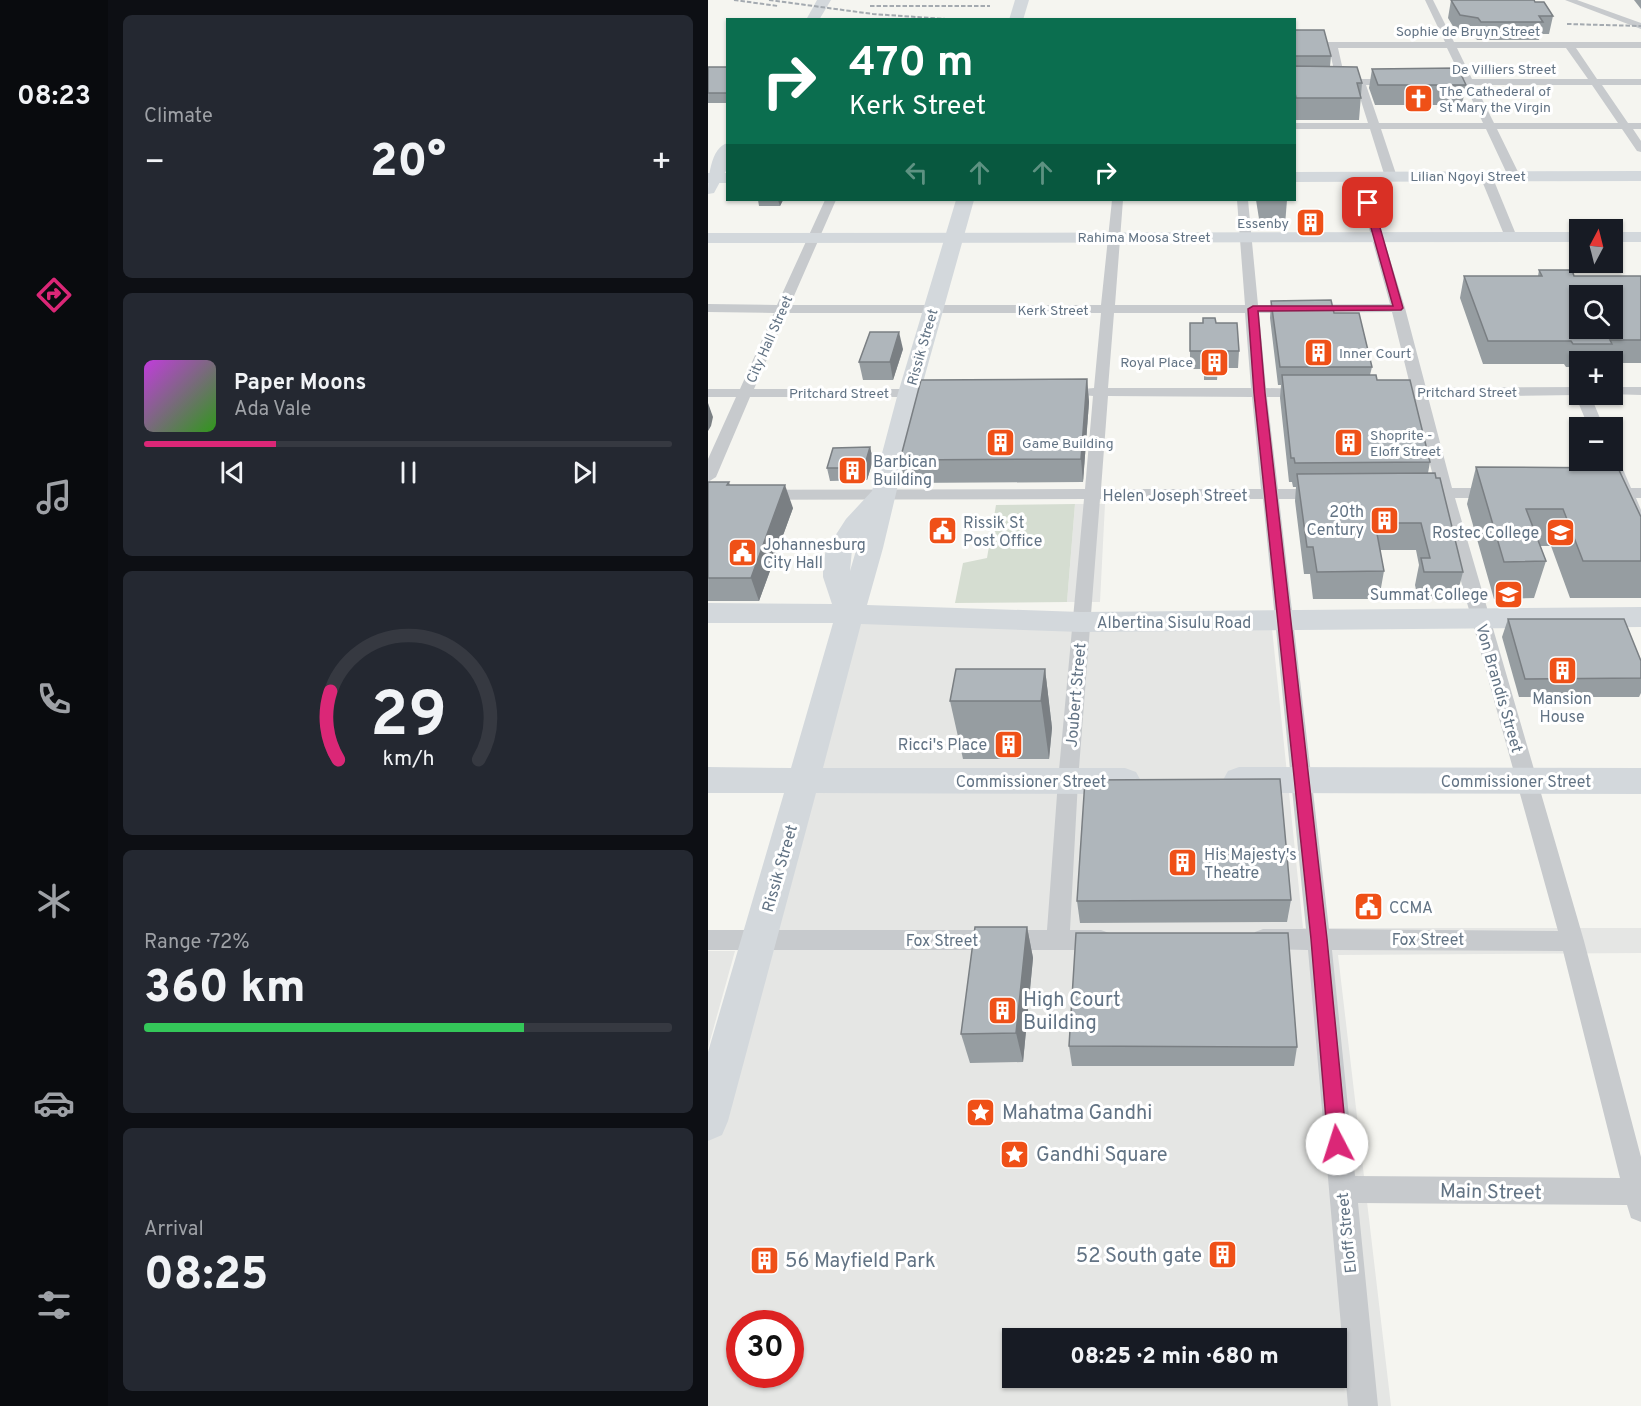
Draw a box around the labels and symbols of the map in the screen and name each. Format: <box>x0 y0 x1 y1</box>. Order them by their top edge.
street label: Sophie de Bruyn Street <box>1396 24 1540 41</box>
street label: De Villiers Street <box>1452 62 1556 79</box>
church icon: The Cathederal of St Mary the Virgin <box>1402 83 1434 115</box>
place label: The Cathederal of St Mary the Virgin <box>1439 84 1551 117</box>
street label: Lilian Ngoyi Street <box>1410 169 1526 186</box>
pin <box>1342 177 1393 228</box>
building icon: Essenby <box>1294 207 1326 239</box>
place label: Essenby <box>1237 216 1289 233</box>
north arrow <box>1569 219 1623 273</box>
street label: Rahima Moosa Street <box>1077 230 1211 247</box>
street label: City Hall Street <box>743 293 797 386</box>
street label: Kerk Street <box>1017 303 1089 320</box>
street label: Rissik Street <box>904 307 942 388</box>
building icon: Inner Court <box>1302 337 1334 369</box>
building icon: Royal Place <box>1198 346 1230 378</box>
place label: Inner Court <box>1339 346 1411 363</box>
place label: Royal Place <box>1120 355 1193 372</box>
street label: Pritchard Street <box>1417 385 1517 402</box>
street label: Pritchard Street <box>789 386 889 403</box>
building icon: Game Building <box>985 427 1017 459</box>
building icon: Shoprite - Eloff Street <box>1333 427 1365 459</box>
place label: Shoprite - Eloff Street <box>1370 428 1441 461</box>
place label: Game Building <box>1022 436 1114 453</box>
place label: Barbican Building <box>873 453 937 491</box>
building icon: Barbican Building <box>836 454 868 486</box>
street label: Helen Joseph Street <box>1102 487 1248 507</box>
place label: 20th Century <box>1306 503 1364 541</box>
building icon: 20th Century <box>1369 504 1401 536</box>
place label: Rissik St Post Office <box>963 514 1042 552</box>
public building icon: Rissik St Post Office <box>926 515 958 547</box>
school or university icon: Rostec College <box>1544 516 1576 548</box>
place label: Rostec College <box>1432 524 1539 544</box>
place label: Johannesburg City Hall <box>763 536 866 574</box>
public building icon: Johannesburg City Hall <box>726 537 758 569</box>
school or university icon: Summat College <box>1493 578 1525 610</box>
place label: Summat College <box>1370 586 1488 606</box>
street label: Albertina Sisulu Road <box>1097 614 1251 634</box>
street label: Von Brandis Street <box>1470 622 1526 755</box>
street label: Joubert Street <box>1062 642 1092 748</box>
building icon: Mansion House <box>1546 654 1578 686</box>
place label: Mansion House <box>1532 690 1592 728</box>
building icon: Ricci's Place <box>992 728 1024 760</box>
place label: Ricci's Place <box>898 736 987 756</box>
street label: Commissioner Street <box>956 773 1106 793</box>
street label: Commissioner Street <box>1441 773 1591 793</box>
street label: Rissik Street <box>759 822 803 915</box>
place label: His Majesty's Theatre <box>1204 846 1297 884</box>
building icon: His Majesty's Theatre <box>1167 847 1199 879</box>
public building icon: CCMA <box>1352 891 1384 923</box>
place label: CCMA <box>1389 899 1433 919</box>
street label: Fox Street <box>1392 931 1464 951</box>
street label: Fox Street <box>906 932 978 952</box>
place label: High Court Building <box>1023 988 1121 1037</box>
building icon: High Court Building <box>986 994 1018 1026</box>
place icon: Mahatma Gandhi <box>965 1096 997 1128</box>
place label: Mahatma Gandhi <box>1002 1101 1152 1127</box>
position arrow <box>1305 1112 1369 1176</box>
place icon: Gandhi Square <box>999 1138 1031 1170</box>
place label: Gandhi Square <box>1036 1143 1167 1169</box>
street label: Main Street <box>1440 1179 1542 1207</box>
street label: Eloff Street <box>1334 1191 1362 1274</box>
building icon: 52 South gate <box>1207 1239 1239 1271</box>
building icon: 56 Mayfield Park <box>748 1244 780 1276</box>
place label: 52 South gate <box>1076 1244 1202 1270</box>
place label: 56 Mayfield Park <box>785 1249 936 1275</box>
speed limit sign: 30 <box>726 1310 804 1388</box>

